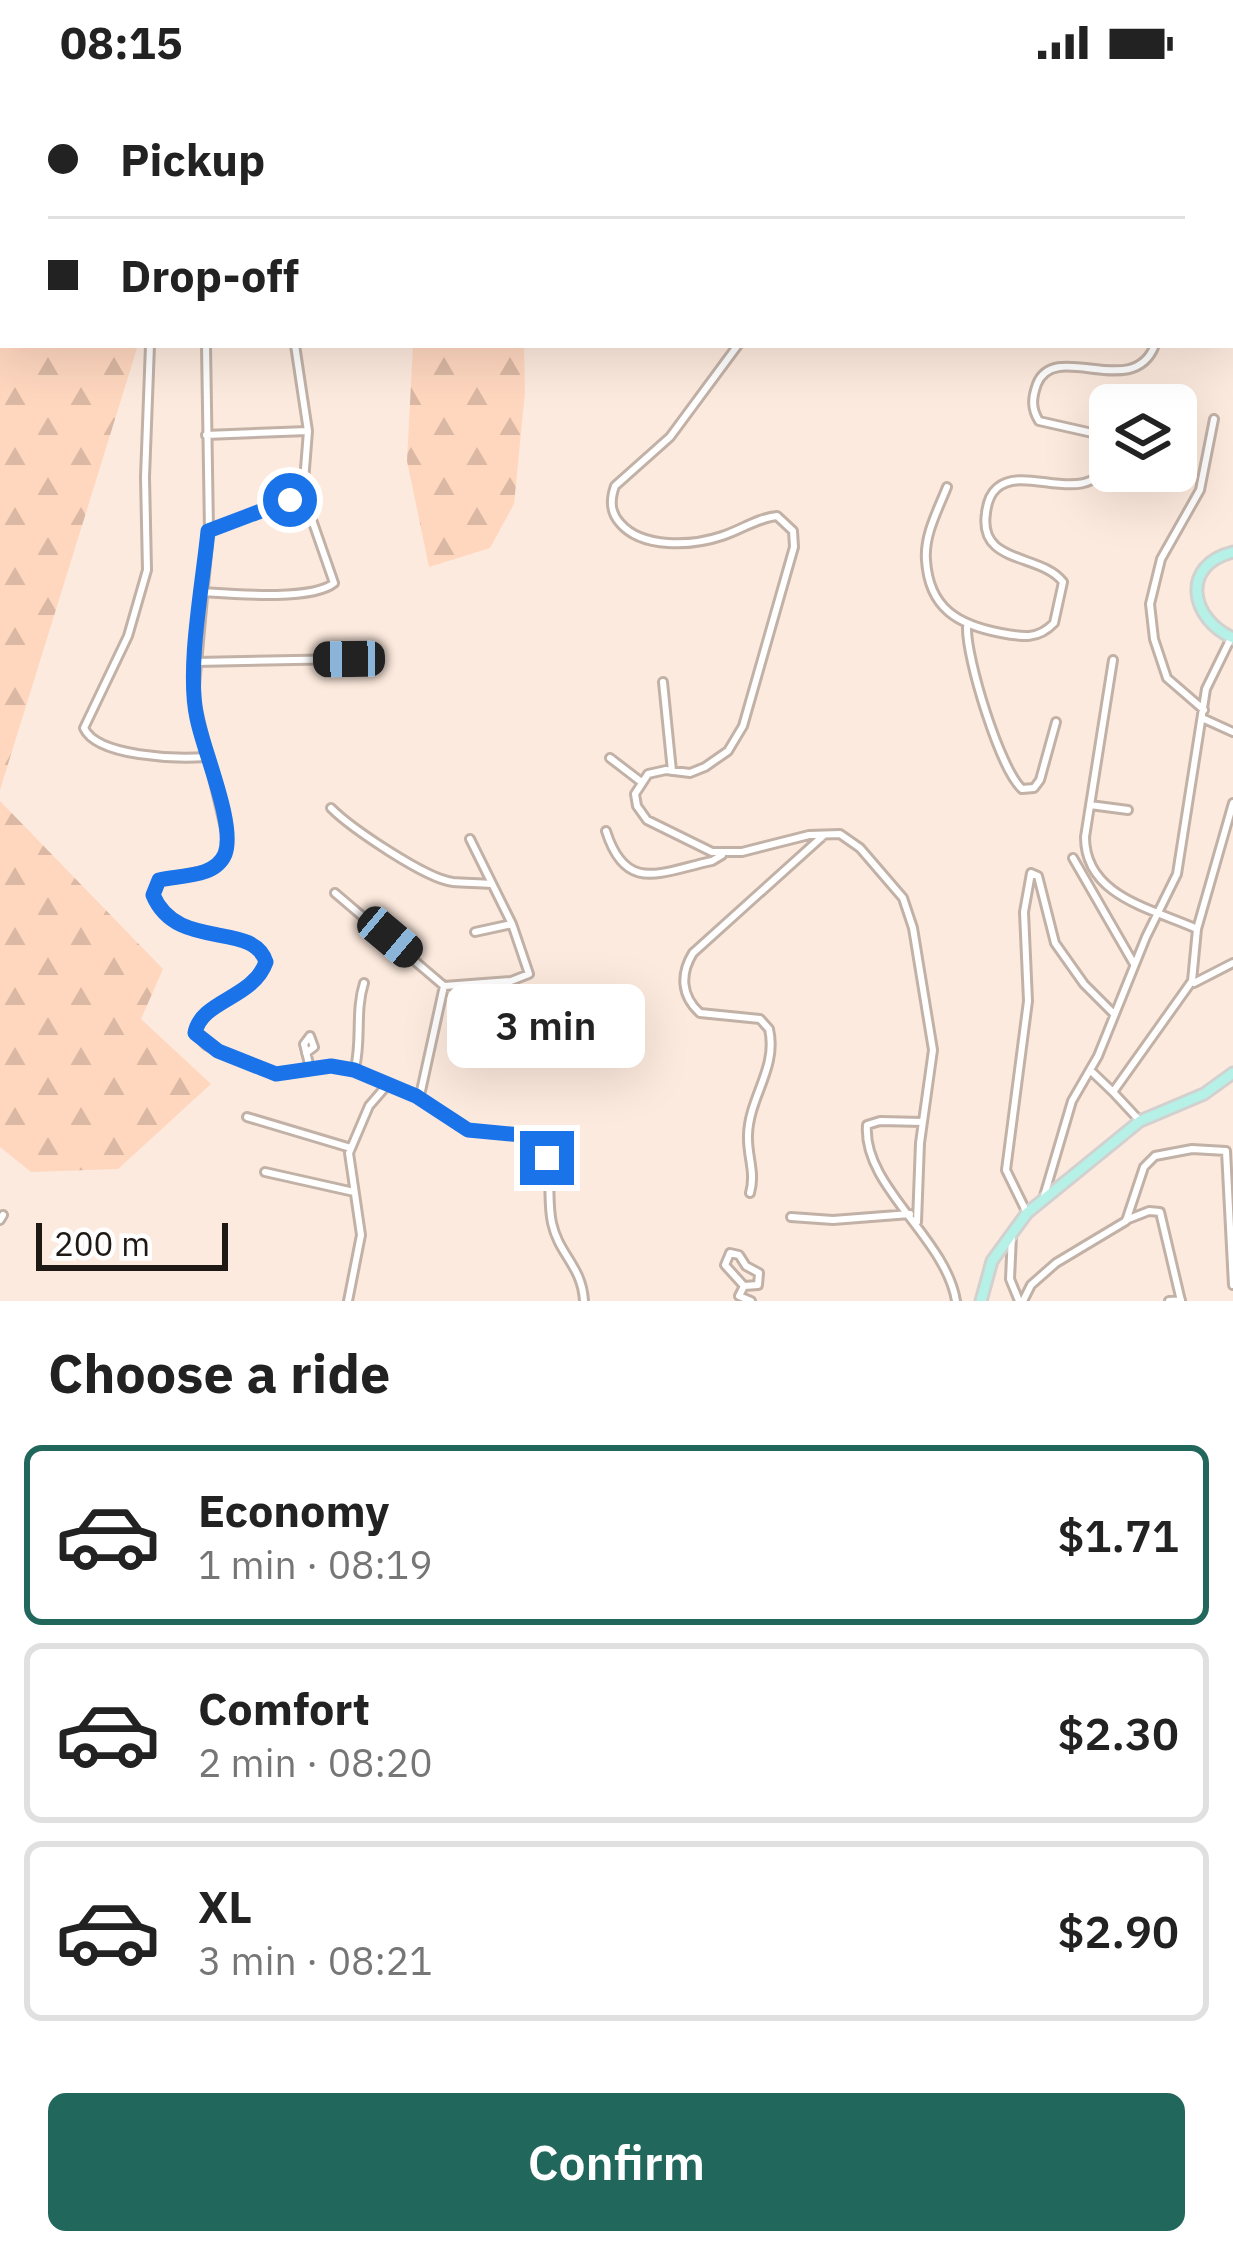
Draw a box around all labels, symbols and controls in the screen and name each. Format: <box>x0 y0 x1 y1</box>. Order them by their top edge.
text: 08:15 <box>60 13 183 71</box>
text: Pickup <box>120 130 265 188</box>
text: Drop-off <box>120 246 299 304</box>
map controls <box>1089 384 1197 492</box>
button: layers <box>1089 384 1197 492</box>
route start <box>263 473 317 527</box>
car <box>313 640 385 678</box>
car <box>351 900 429 974</box>
callout: 3 min <box>448 984 646 1068</box>
text: 3 min <box>496 1000 596 1051</box>
route end <box>520 1131 574 1185</box>
scale bar <box>36 1217 228 1270</box>
text: 200 m <box>54 1222 150 1265</box>
text: Choose a ride <box>48 1338 390 1408</box>
icon: car <box>54 1481 162 1589</box>
text: Economy <box>198 1481 389 1539</box>
text: $1.71 <box>1058 1506 1179 1564</box>
text: 1 min · 08:19 <box>198 1539 433 1590</box>
icon: car <box>54 1679 162 1787</box>
text: Comfort <box>198 1679 370 1737</box>
text: $2.30 <box>1058 1704 1179 1762</box>
text: 2 min · 08:20 <box>198 1737 433 1788</box>
icon: car <box>54 1877 162 1985</box>
text: XL <box>198 1877 252 1935</box>
text: $2.90 <box>1058 1902 1179 1960</box>
text: 3 min · 08:21 <box>198 1935 433 1986</box>
button: Confirm <box>48 2093 1185 2231</box>

